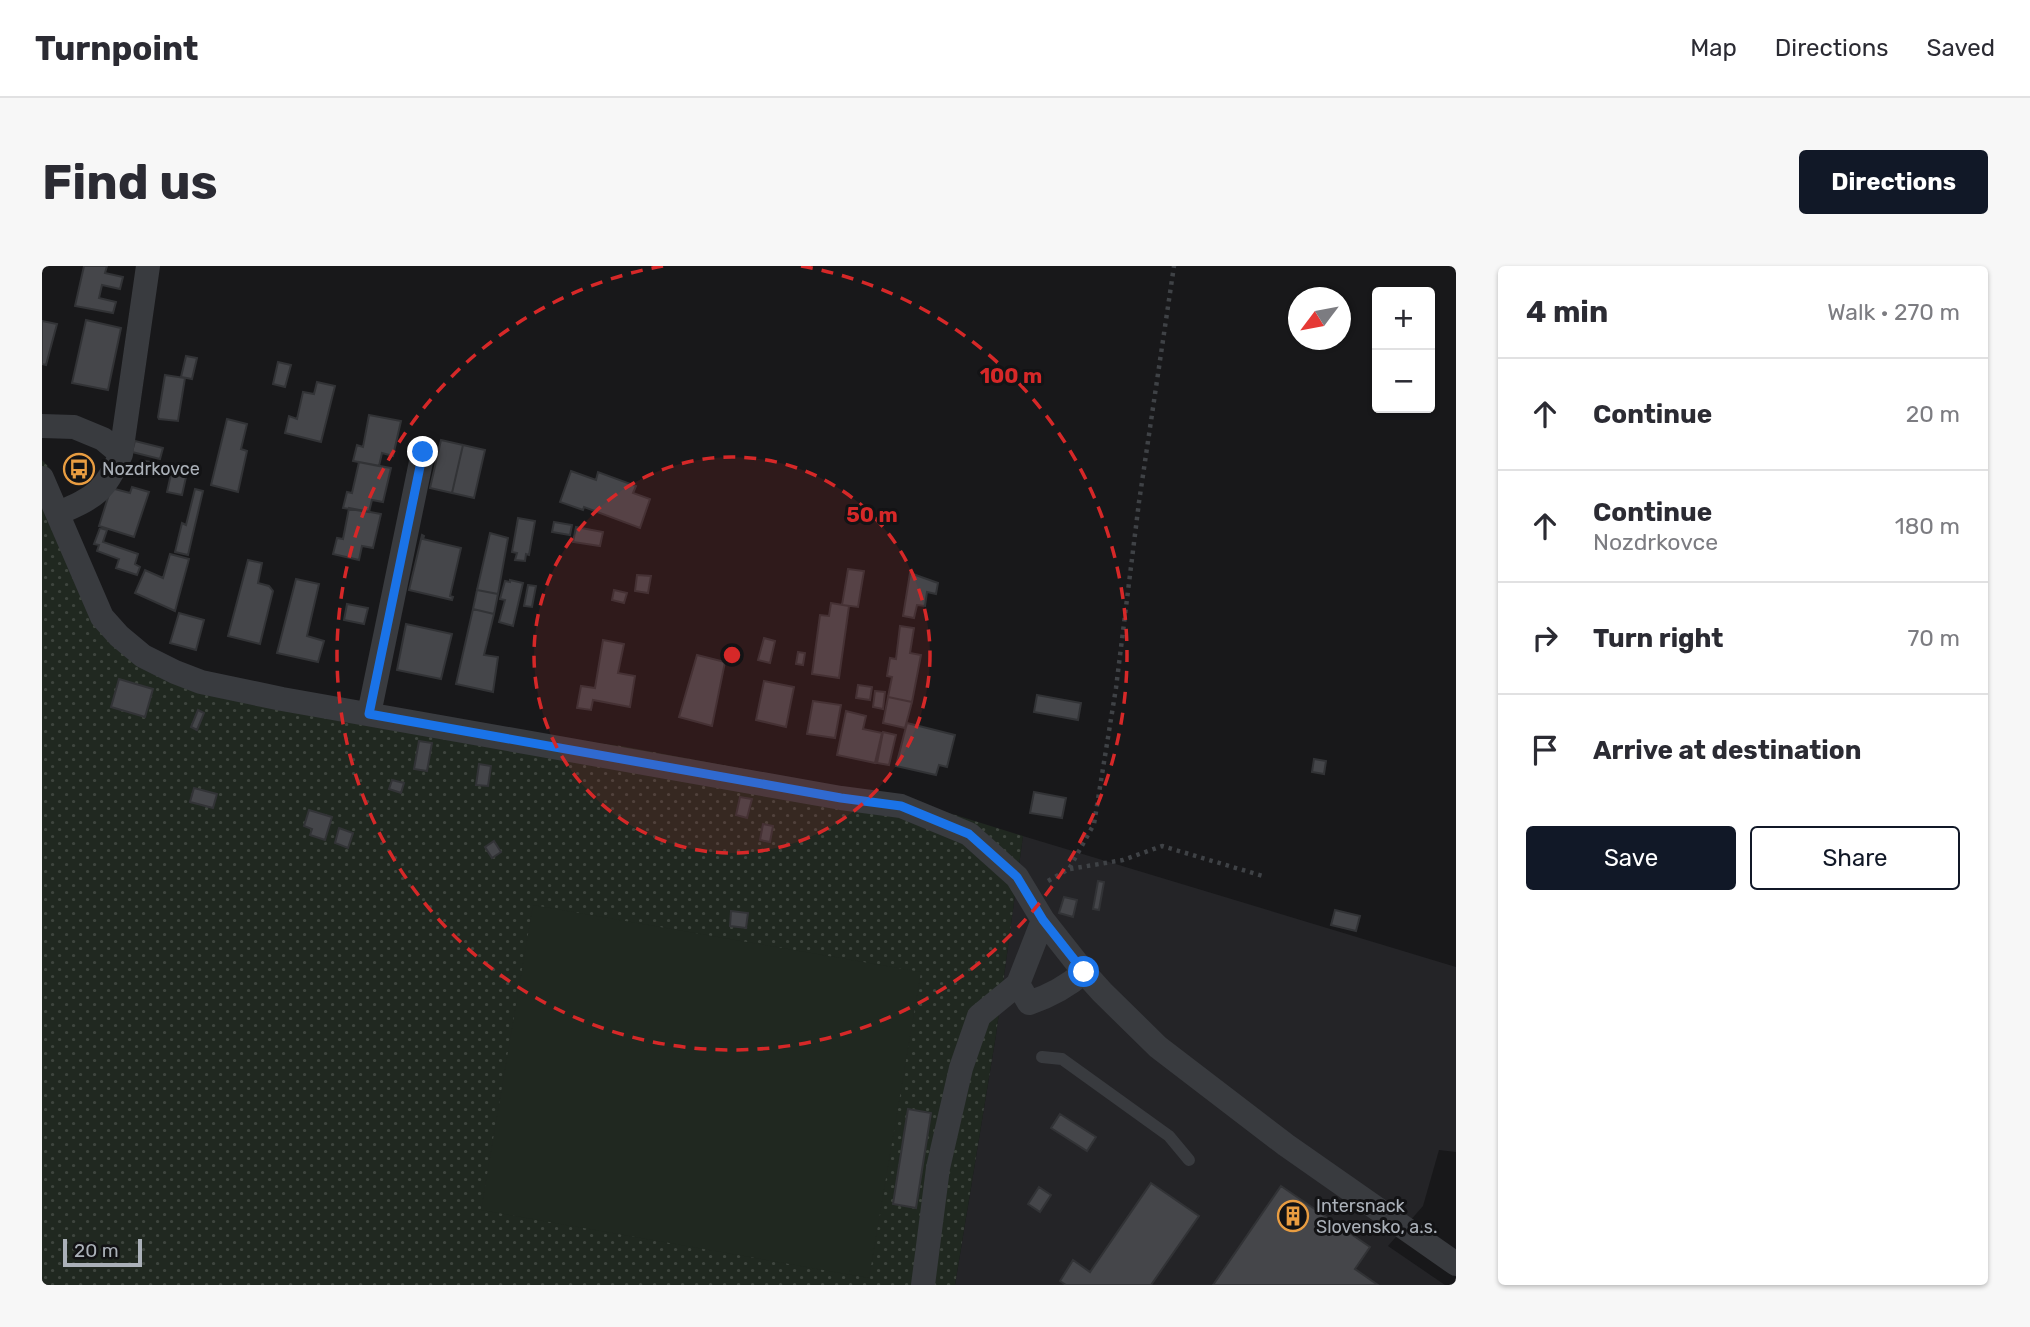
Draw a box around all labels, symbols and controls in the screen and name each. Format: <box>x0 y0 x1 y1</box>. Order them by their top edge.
text: Turnpoint <box>35 29 198 68</box>
text: Map <box>1690 34 1737 62</box>
text: Directions <box>1775 34 1888 62</box>
text: Saved <box>1926 34 1995 62</box>
button: Directions <box>1799 150 1988 214</box>
text: Find us <box>42 153 218 211</box>
north arrow <box>1288 287 1351 350</box>
map controls <box>1372 287 1435 413</box>
button: + <box>1372 287 1435 350</box>
text: 4 min <box>1526 294 1608 330</box>
text: Walk · 270 m <box>1827 298 1960 326</box>
button: − <box>1372 350 1435 413</box>
text: 100 m <box>980 363 1042 388</box>
icon: ahead <box>1526 395 1564 433</box>
text: Continue <box>1593 399 1712 430</box>
text: 20 m <box>1906 400 1960 428</box>
route end <box>407 436 438 467</box>
bus stop icon: Nozdrkovce <box>62 452 96 486</box>
place label: Nozdrkovce <box>102 458 200 480</box>
text: Continue <box>1593 497 1712 528</box>
text: 50 m <box>846 502 898 527</box>
icon: ahead <box>1526 507 1564 545</box>
text: 180 m <box>1895 512 1960 540</box>
text: Nozdrkovce <box>1593 528 1718 556</box>
icon: right <box>1526 619 1564 657</box>
text: Turn right <box>1593 623 1723 654</box>
text: 70 m <box>1908 624 1960 652</box>
centre of rings <box>720 643 744 667</box>
icon: arrive <box>1526 731 1564 769</box>
text: Arrive at destination <box>1593 735 1861 766</box>
button: Save <box>1526 826 1736 890</box>
button: Share <box>1750 826 1960 890</box>
route start <box>1068 956 1099 987</box>
place label: Intersnack Slovensko, a.s. <box>1316 1195 1437 1238</box>
building icon: Intersnack Slovensko, a.s. <box>1276 1199 1310 1233</box>
scale bar <box>63 1236 142 1268</box>
text: 20 m <box>74 1239 119 1262</box>

